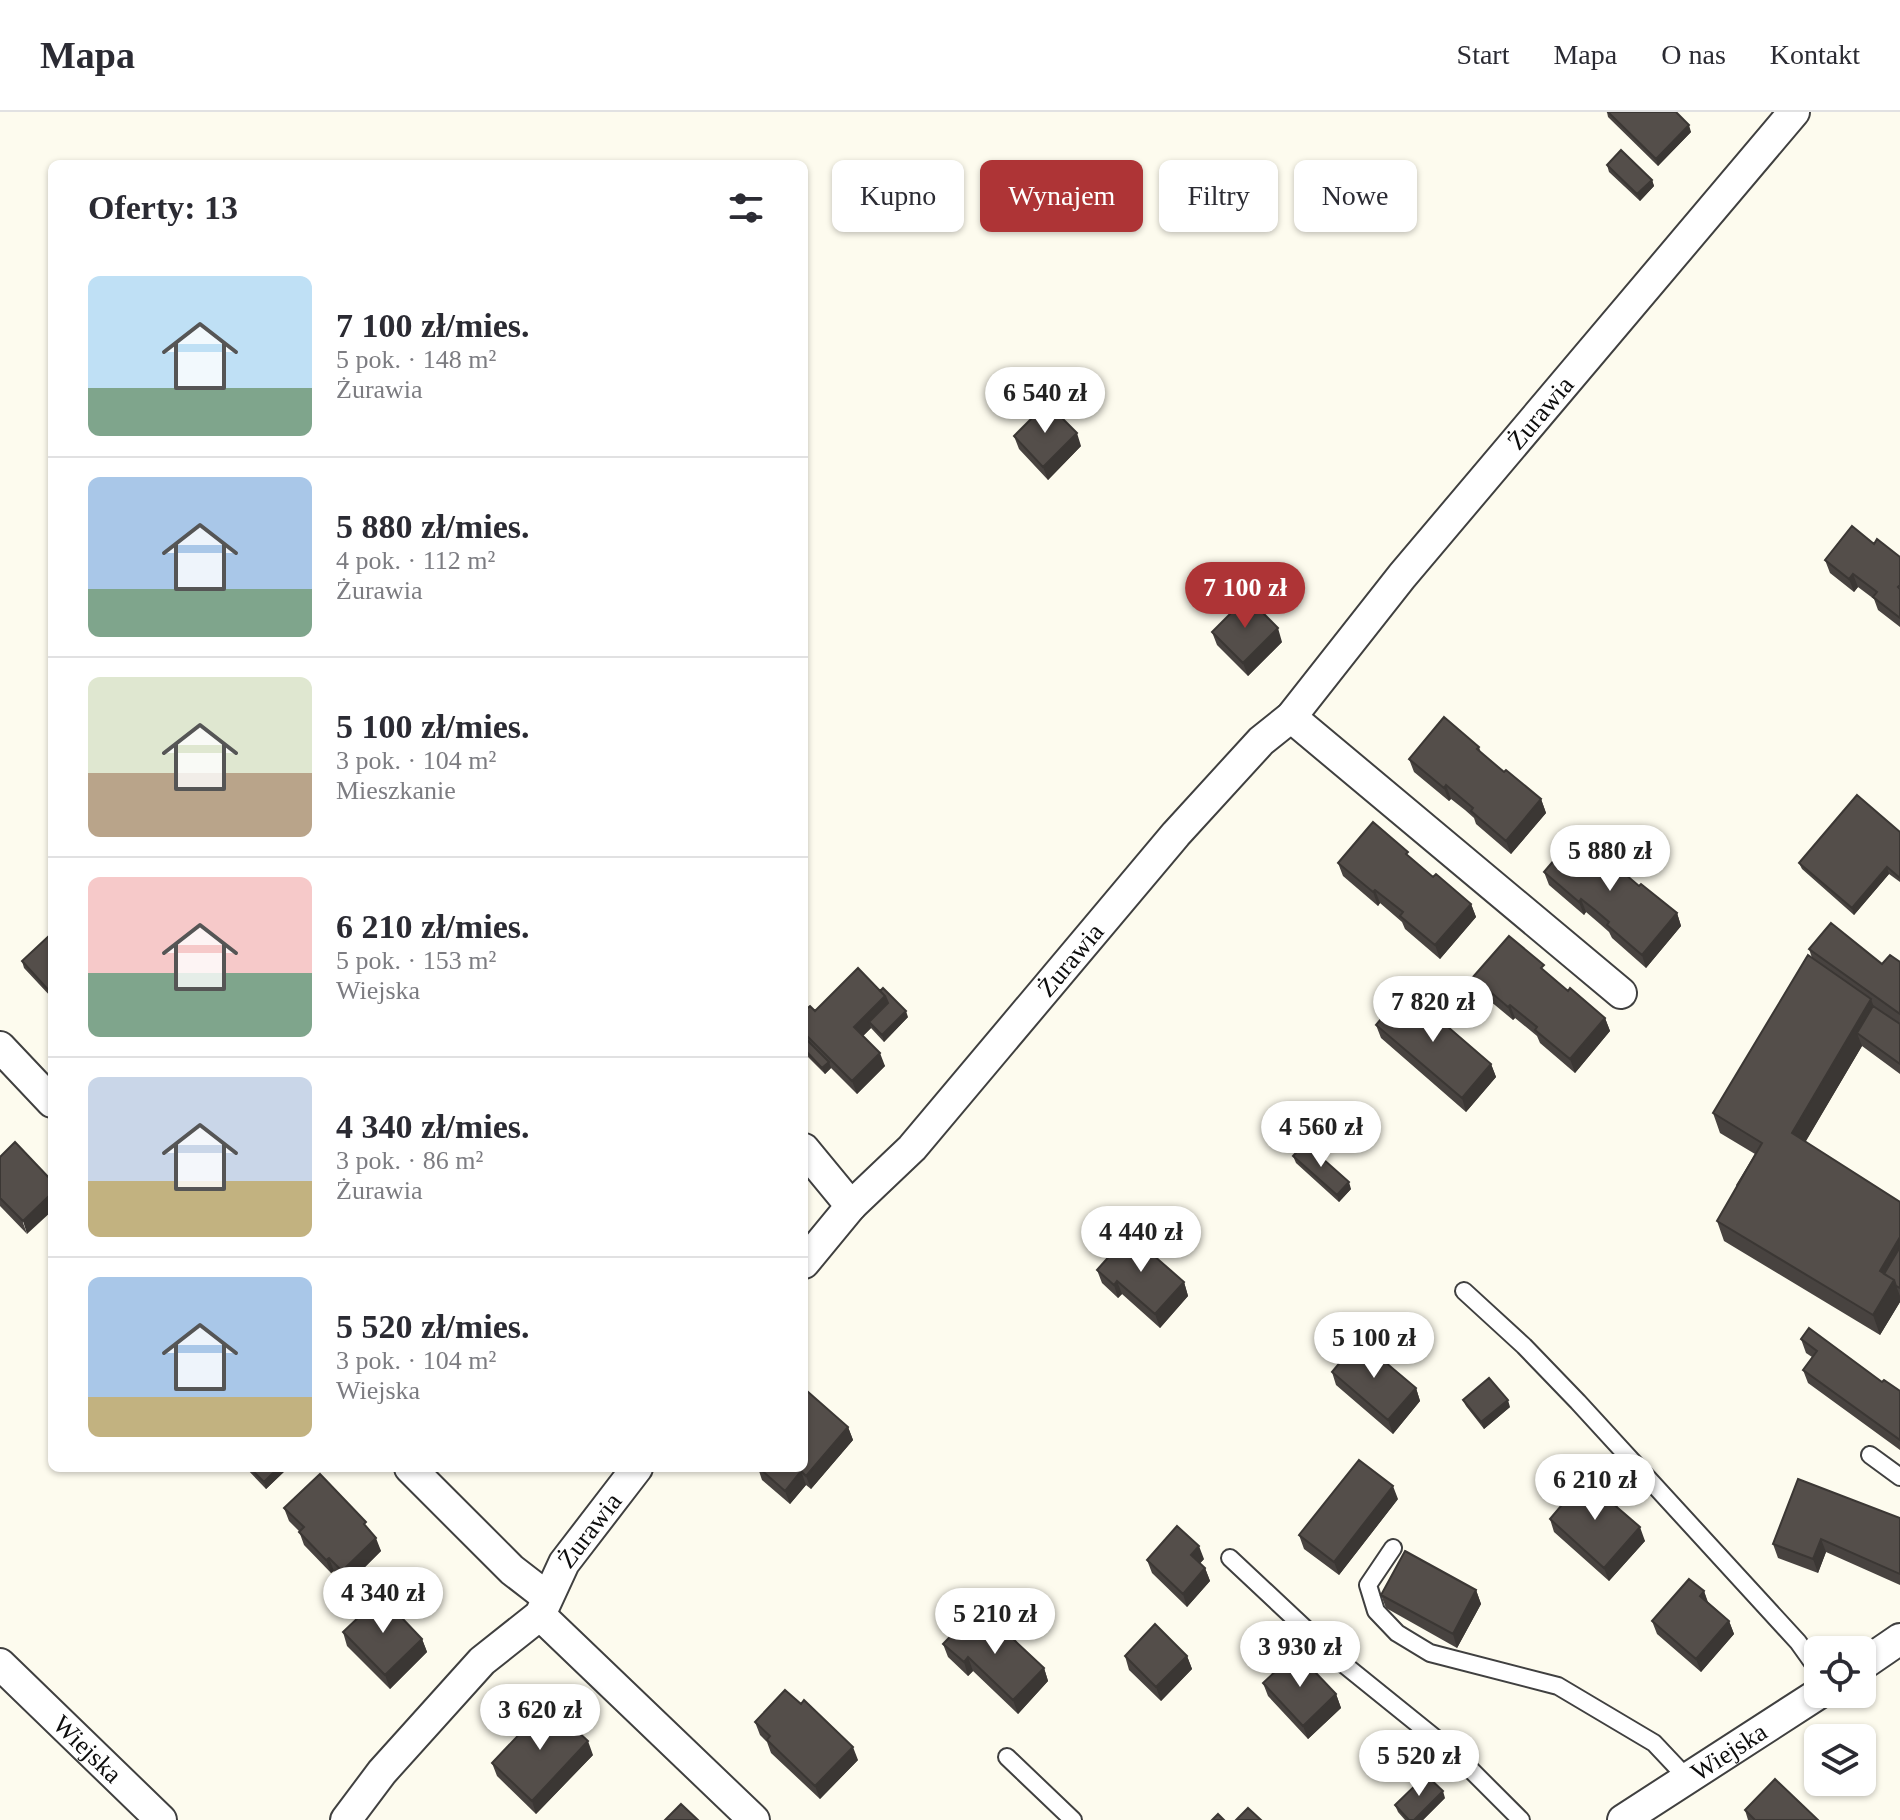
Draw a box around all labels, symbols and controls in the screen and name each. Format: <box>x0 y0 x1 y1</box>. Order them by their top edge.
text: Mapa <box>40 34 135 76</box>
text: Start <box>1457 39 1509 70</box>
text: Mapa <box>1553 39 1617 70</box>
text: O nas <box>1661 39 1726 70</box>
text: Kontakt <box>1770 39 1860 70</box>
chip: Kupno <box>832 160 964 232</box>
chip: Wynajem <box>980 160 1143 232</box>
chip: Filtry <box>1159 160 1278 232</box>
chip: Nowe <box>1294 160 1417 232</box>
icon: filters <box>724 186 768 230</box>
text: Oferty: 13 <box>88 189 238 226</box>
text: 7 100 zł/mies. <box>336 307 530 344</box>
icon: home <box>152 308 248 404</box>
text: 5 pok. · 148 m² <box>336 345 496 374</box>
pin: 6 540 zł <box>962 367 1128 435</box>
street label: Żurawia <box>1501 370 1579 455</box>
text: Żurawia <box>336 375 423 404</box>
text: 6 540 zł <box>1003 378 1087 407</box>
text: 5 880 zł/mies. <box>336 508 530 545</box>
icon: home <box>152 509 248 605</box>
text: 4 pok. · 112 m² <box>336 546 495 575</box>
pin: 7 100 zł <box>1162 562 1328 630</box>
text: 7 100 zł <box>1203 573 1287 602</box>
text: Żurawia <box>336 576 423 605</box>
text: 5 100 zł/mies. <box>336 708 530 745</box>
icon: home <box>152 709 248 805</box>
text: 3 pok. · 104 m² <box>336 746 496 775</box>
text: Mieszkanie <box>336 776 456 805</box>
pin: 5 880 zł <box>1527 825 1693 893</box>
text: 5 880 zł <box>1568 836 1652 865</box>
text: 6 210 zł/mies. <box>336 908 530 945</box>
icon: home <box>152 909 248 1005</box>
street label: Żurawia <box>1031 917 1110 1002</box>
text: 5 pok. · 153 m² <box>336 946 496 975</box>
text: Wiejska <box>336 976 420 1005</box>
pin: 7 820 zł <box>1350 976 1516 1044</box>
text: 7 820 zł <box>1391 987 1475 1016</box>
pin: 4 560 zł <box>1238 1101 1404 1169</box>
text: 4 340 zł/mies. <box>336 1108 530 1145</box>
icon: home <box>152 1109 248 1205</box>
text: 4 560 zł <box>1279 1112 1363 1141</box>
text: 3 pok. · 86 m² <box>336 1146 483 1175</box>
text: Żurawia <box>336 1176 423 1205</box>
pin: 4 440 zł <box>1058 1206 1224 1274</box>
text: 4 440 zł <box>1099 1217 1183 1246</box>
text: 5 520 zł/mies. <box>336 1308 530 1345</box>
icon: home <box>152 1309 248 1405</box>
pin: 5 100 zł <box>1291 1312 1457 1380</box>
text: 5 100 zł <box>1332 1323 1416 1352</box>
text: 3 pok. · 104 m² <box>336 1346 496 1375</box>
text: Wiejska <box>336 1376 420 1405</box>
pin: 6 210 zł <box>1512 1454 1678 1522</box>
text: 6 210 zł <box>1553 1465 1637 1494</box>
street label: Żurawia <box>551 1487 627 1573</box>
pin: 4 340 zł <box>300 1567 466 1635</box>
text: 4 340 zł <box>341 1578 425 1607</box>
pin: 5 210 zł <box>912 1588 1078 1656</box>
text: 5 210 zł <box>953 1599 1037 1628</box>
pin: 3 930 zł <box>1217 1621 1383 1689</box>
text: 3 930 zł <box>1258 1632 1342 1661</box>
map controls <box>1804 1636 1876 1796</box>
button: locate <box>1804 1636 1876 1708</box>
pin: 3 620 zł <box>457 1684 623 1752</box>
text: 3 620 zł <box>498 1695 582 1724</box>
street label: Wiejska <box>47 1709 128 1789</box>
street label: Wiejska <box>1686 1716 1772 1787</box>
button: layers <box>1804 1724 1876 1796</box>
pin: 5 520 zł <box>1336 1730 1502 1798</box>
text: 5 520 zł <box>1377 1741 1461 1770</box>

